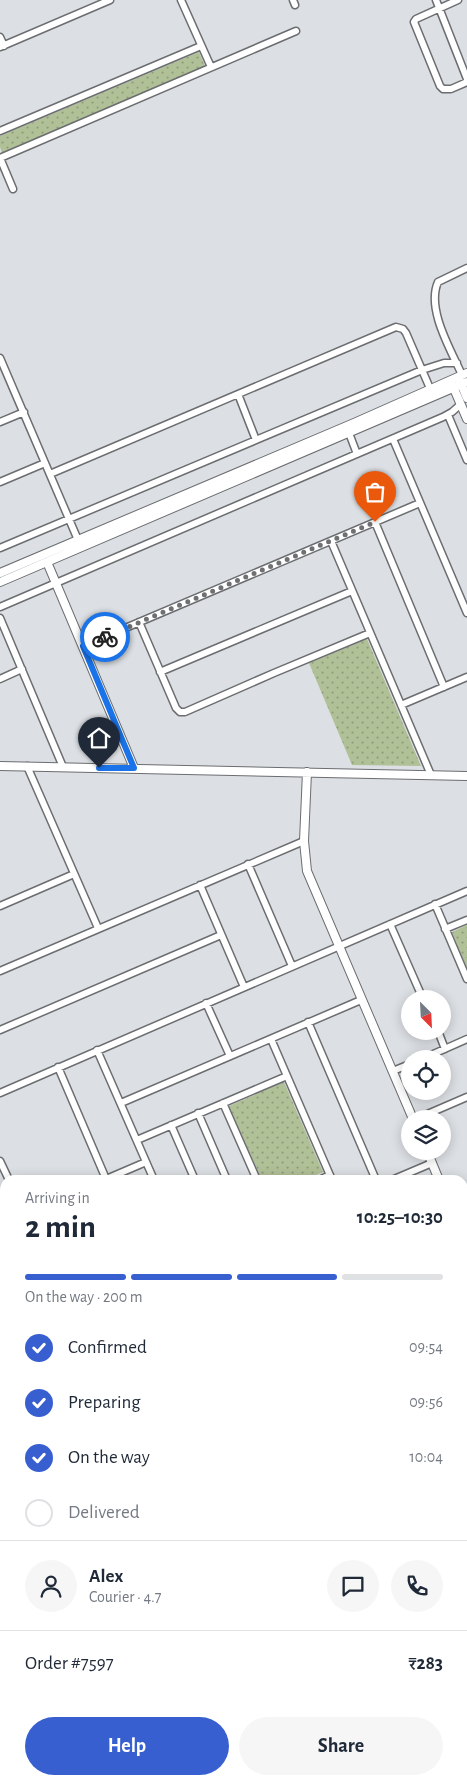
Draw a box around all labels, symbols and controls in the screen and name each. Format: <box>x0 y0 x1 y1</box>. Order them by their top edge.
pin <box>354 471 396 522</box>
icon: bag <box>361 478 389 506</box>
courier <box>80 612 130 662</box>
icon: bike <box>91 623 119 651</box>
pin <box>78 717 120 768</box>
icon: home <box>85 724 113 752</box>
north arrow <box>401 990 451 1040</box>
map controls <box>401 990 451 1160</box>
button: locate <box>401 1050 451 1100</box>
button: layers <box>401 1110 451 1160</box>
text: Arriving in <box>25 1190 90 1206</box>
text: 10:25–10:30 <box>357 1208 443 1227</box>
text: 2 min <box>25 1211 96 1243</box>
text: On the way · 200 m <box>25 1289 143 1305</box>
icon: check <box>25 1334 53 1362</box>
text: Confirmed <box>68 1338 147 1357</box>
text: 09:54 <box>409 1339 443 1355</box>
icon: check <box>25 1389 53 1417</box>
text: Preparing <box>68 1393 141 1412</box>
text: 09:56 <box>409 1394 443 1410</box>
icon: check <box>25 1444 53 1472</box>
text: On the way <box>68 1448 150 1467</box>
text: 10:04 <box>409 1449 443 1465</box>
text: Delivered <box>68 1503 140 1522</box>
button: person <box>25 1560 77 1612</box>
button: chat <box>327 1560 379 1612</box>
button: phone <box>391 1560 443 1612</box>
text: Alex <box>89 1567 123 1586</box>
text: Courier · 4.7 <box>89 1589 161 1605</box>
text: Order #7597 <box>25 1654 114 1673</box>
text: ₹283 <box>409 1654 443 1673</box>
button: Help <box>25 1717 229 1775</box>
button: Share <box>239 1717 443 1775</box>

